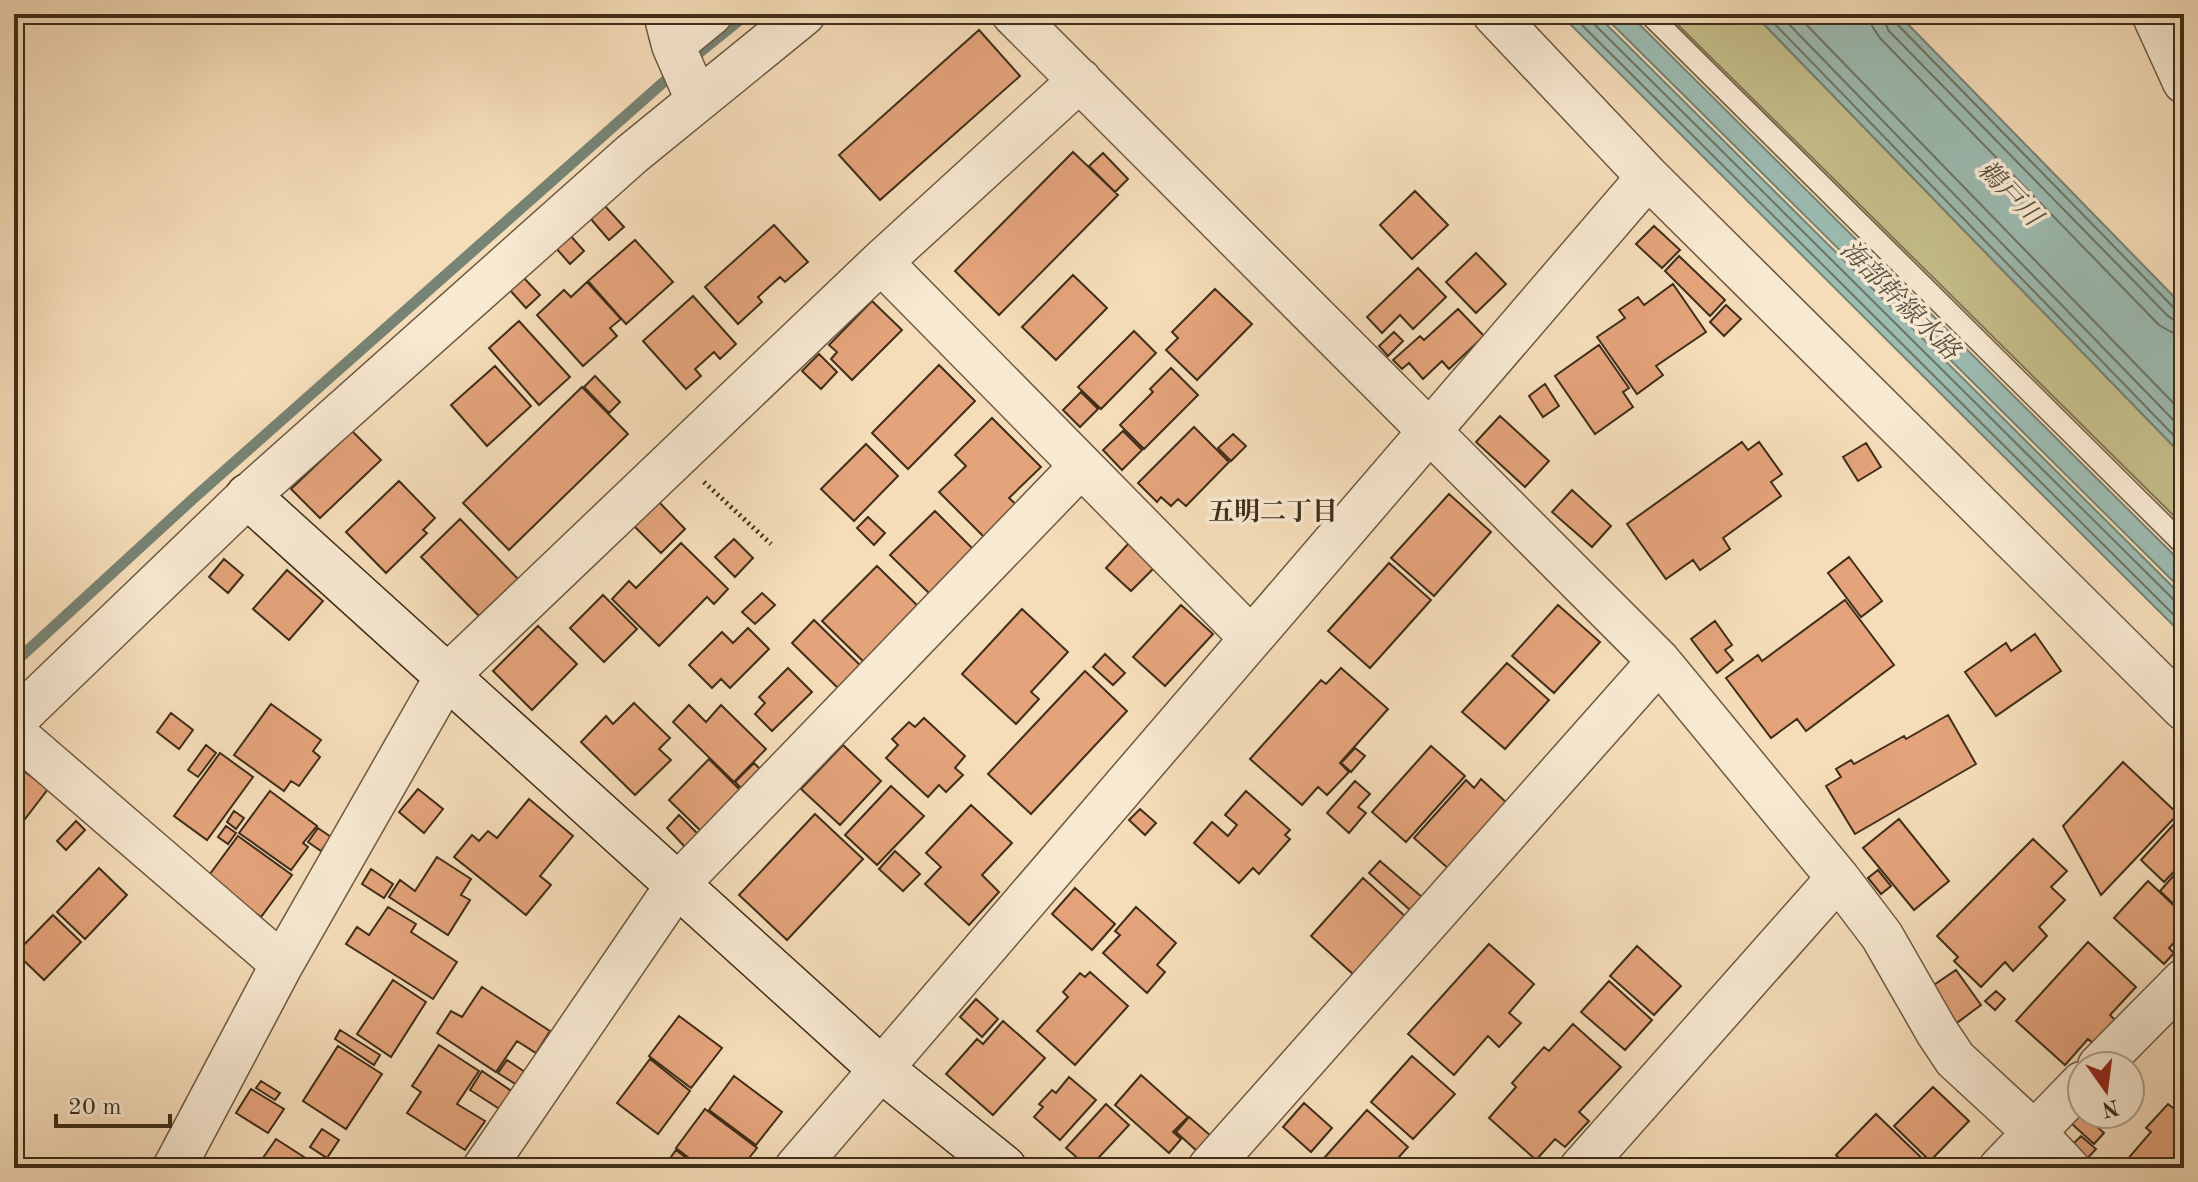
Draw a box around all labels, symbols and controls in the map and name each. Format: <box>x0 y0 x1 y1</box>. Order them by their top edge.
water label: 鵜戸川 <box>1973 156 2049 233</box>
water label: 海部幹線水路 <box>1835 235 1966 367</box>
district label: 五明二丁目 <box>1208 498 1338 526</box>
north arrow <box>2066 1050 2146 1130</box>
scale bar <box>56 1078 170 1128</box>
text: N <box>2099 1095 2121 1120</box>
text: 20 m <box>68 1096 122 1120</box>

